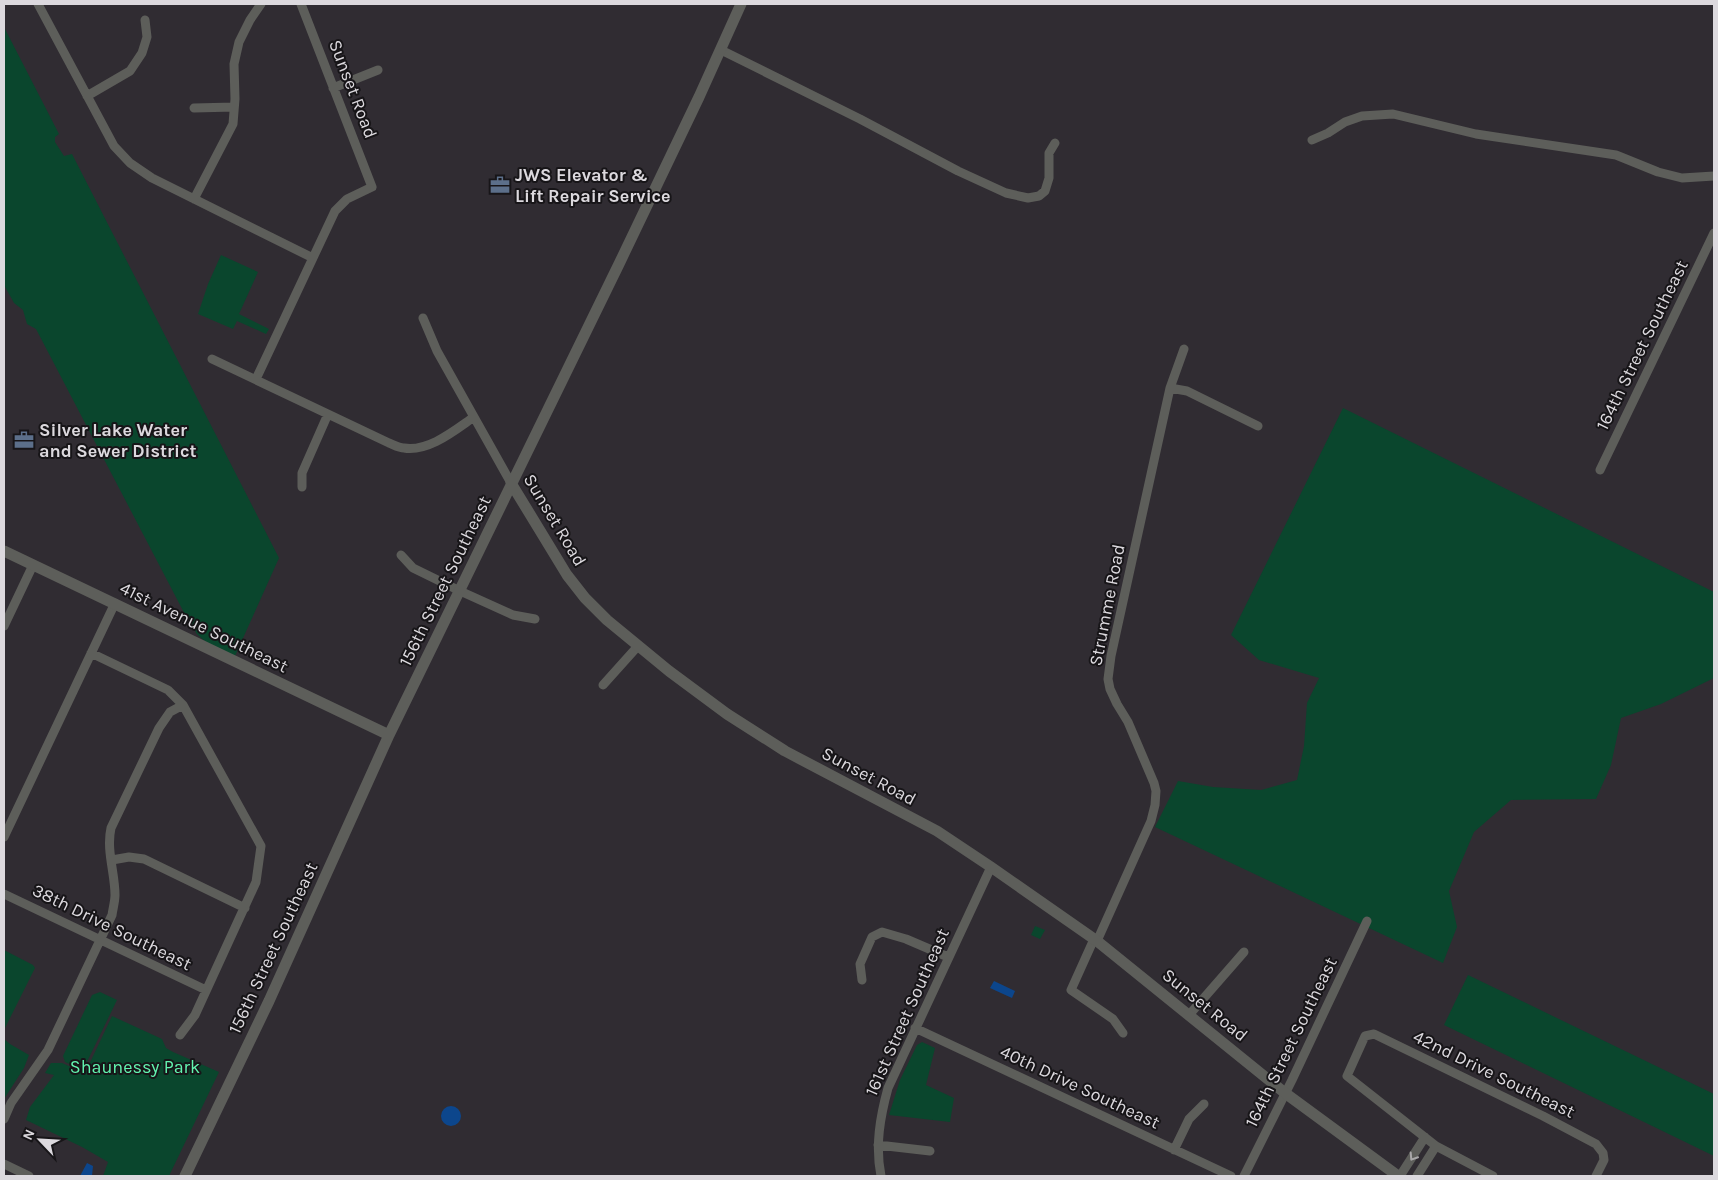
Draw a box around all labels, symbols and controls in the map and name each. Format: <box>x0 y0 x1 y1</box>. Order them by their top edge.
street label: Sunset Road <box>324 37 382 141</box>
place label: JWS Elevator & Lift Repair Service <box>515 164 671 207</box>
office icon: JWS Elevator & Lift Repair Service <box>489 174 511 196</box>
street label: 164th Street Southeast <box>1591 256 1693 434</box>
place label: Silver Lake Water and Sewer District <box>39 419 197 462</box>
office icon: Silver Lake Water and Sewer District <box>13 429 35 451</box>
street label: Sunset Road <box>519 470 591 570</box>
street label: 156th Street Southeast <box>394 492 496 670</box>
street label: Strumme Road <box>1084 542 1130 668</box>
street label: 41st Avenue Southeast <box>116 577 292 677</box>
street label: Sunset Road <box>818 742 920 810</box>
street label: 156th Street Southeast <box>224 859 323 1037</box>
street label: 38th Drive Southeast <box>29 879 195 975</box>
street label: 161st Street Southeast <box>860 925 954 1099</box>
street label: 164th Street Southeast <box>1240 953 1342 1131</box>
street label: Sunset Road <box>1158 964 1252 1046</box>
street label: 42nd Drive Southeast <box>1410 1025 1579 1123</box>
street label: 40th Drive Southeast <box>997 1040 1164 1134</box>
park label: Shaunessy Park <box>70 1056 200 1078</box>
north arrow <box>15 1115 65 1165</box>
text: N <box>19 1127 38 1143</box>
one-way arrow <box>1409 1151 1419 1160</box>

